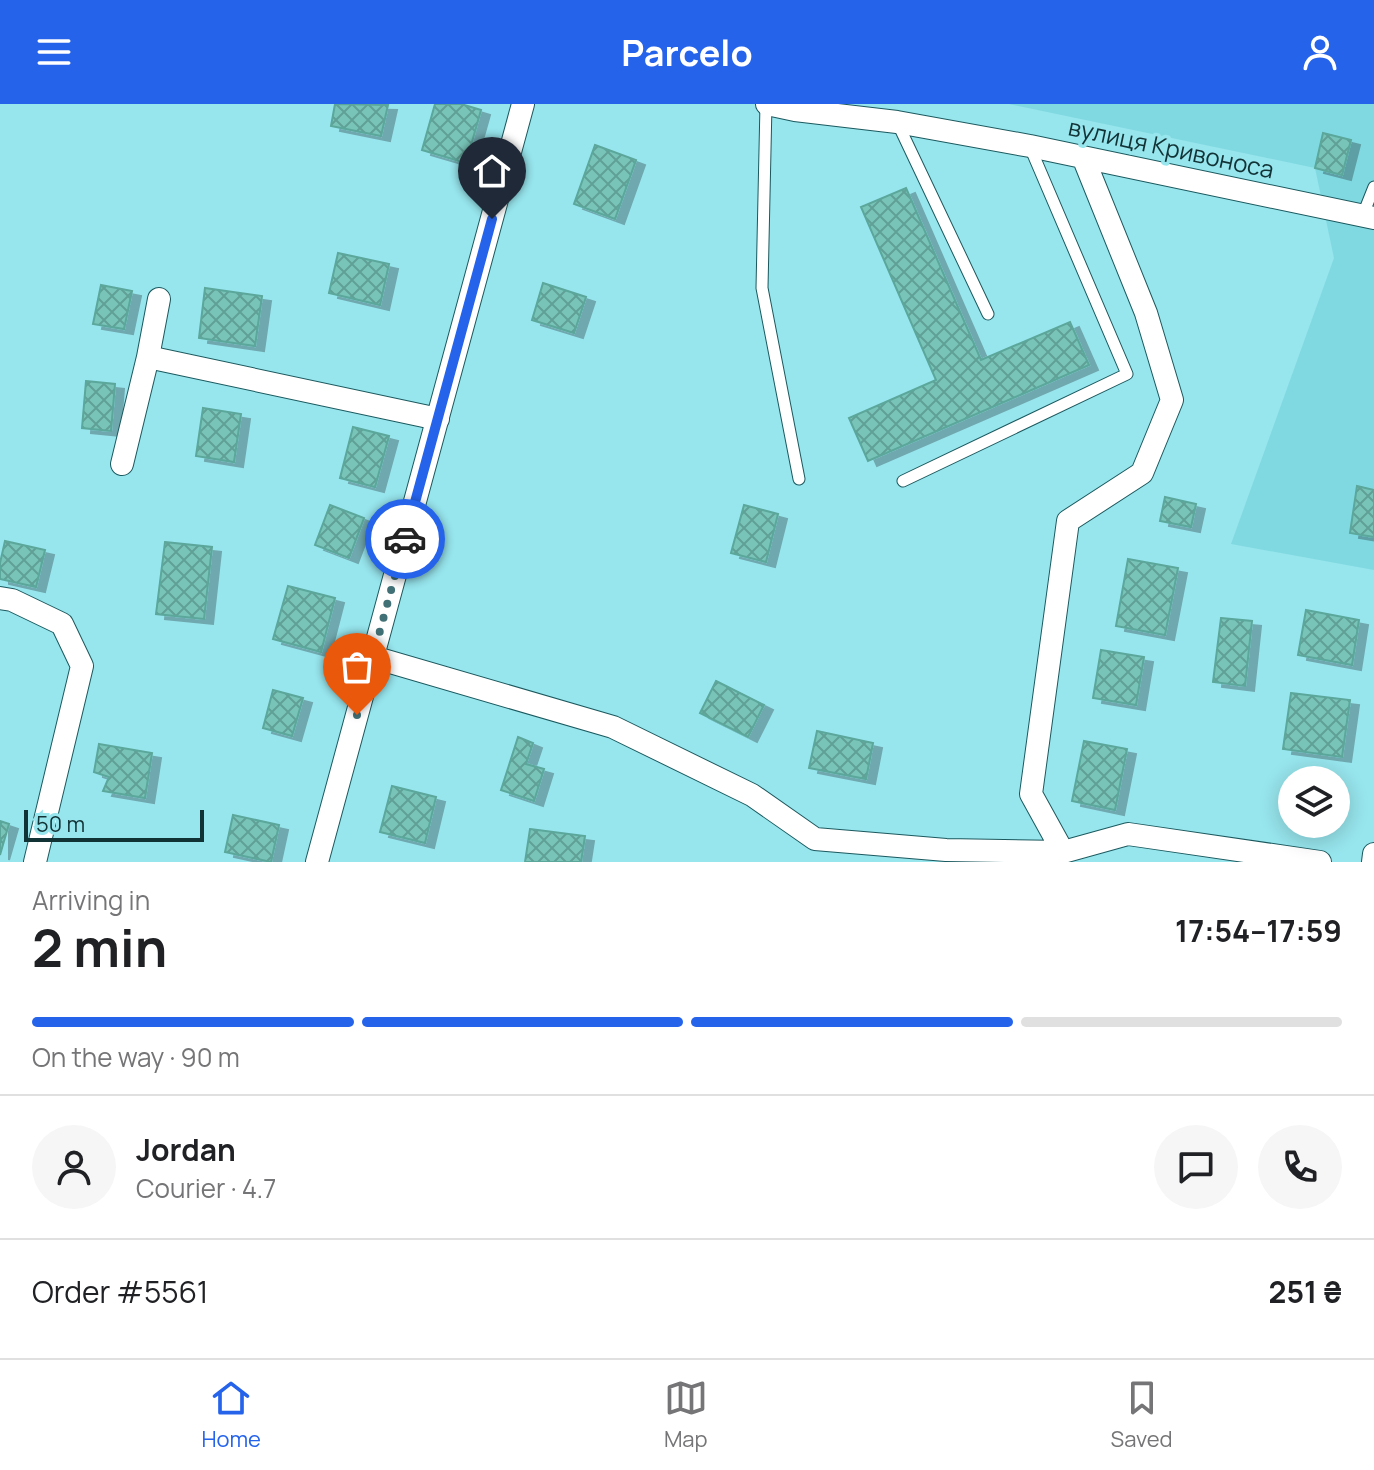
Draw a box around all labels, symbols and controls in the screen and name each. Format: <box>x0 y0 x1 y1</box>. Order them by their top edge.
text: Parcelo <box>621 28 753 77</box>
icon: menu <box>32 30 76 74</box>
icon: person <box>1298 30 1342 74</box>
street label: вулиця Кривоноса <box>1065 110 1277 185</box>
pin <box>458 137 526 219</box>
icon: home <box>470 149 514 193</box>
courier <box>365 499 445 579</box>
icon: car <box>383 517 427 561</box>
pin <box>323 633 391 715</box>
icon: bag <box>335 645 379 689</box>
map controls <box>1278 766 1350 838</box>
button: layers <box>1278 766 1350 838</box>
scale bar <box>24 806 204 842</box>
text: 50 m <box>36 809 85 839</box>
text: Arriving in <box>32 882 150 918</box>
text: 17:54–17:59 <box>1175 910 1342 951</box>
text: 2 min <box>32 912 167 983</box>
text: On the way · 90 m <box>32 1039 240 1075</box>
button: person <box>32 1125 116 1209</box>
button: chat <box>1154 1125 1238 1209</box>
button: phone <box>1258 1125 1342 1209</box>
text: Jordan <box>136 1129 236 1170</box>
text: Courier · 4.7 <box>136 1170 276 1206</box>
text: Order #5561 <box>32 1271 208 1312</box>
text: 251 ₴ <box>1269 1271 1342 1312</box>
tab: Home <box>201 1376 261 1454</box>
tab: Map <box>664 1376 708 1454</box>
tab: Saved <box>1111 1376 1173 1454</box>

